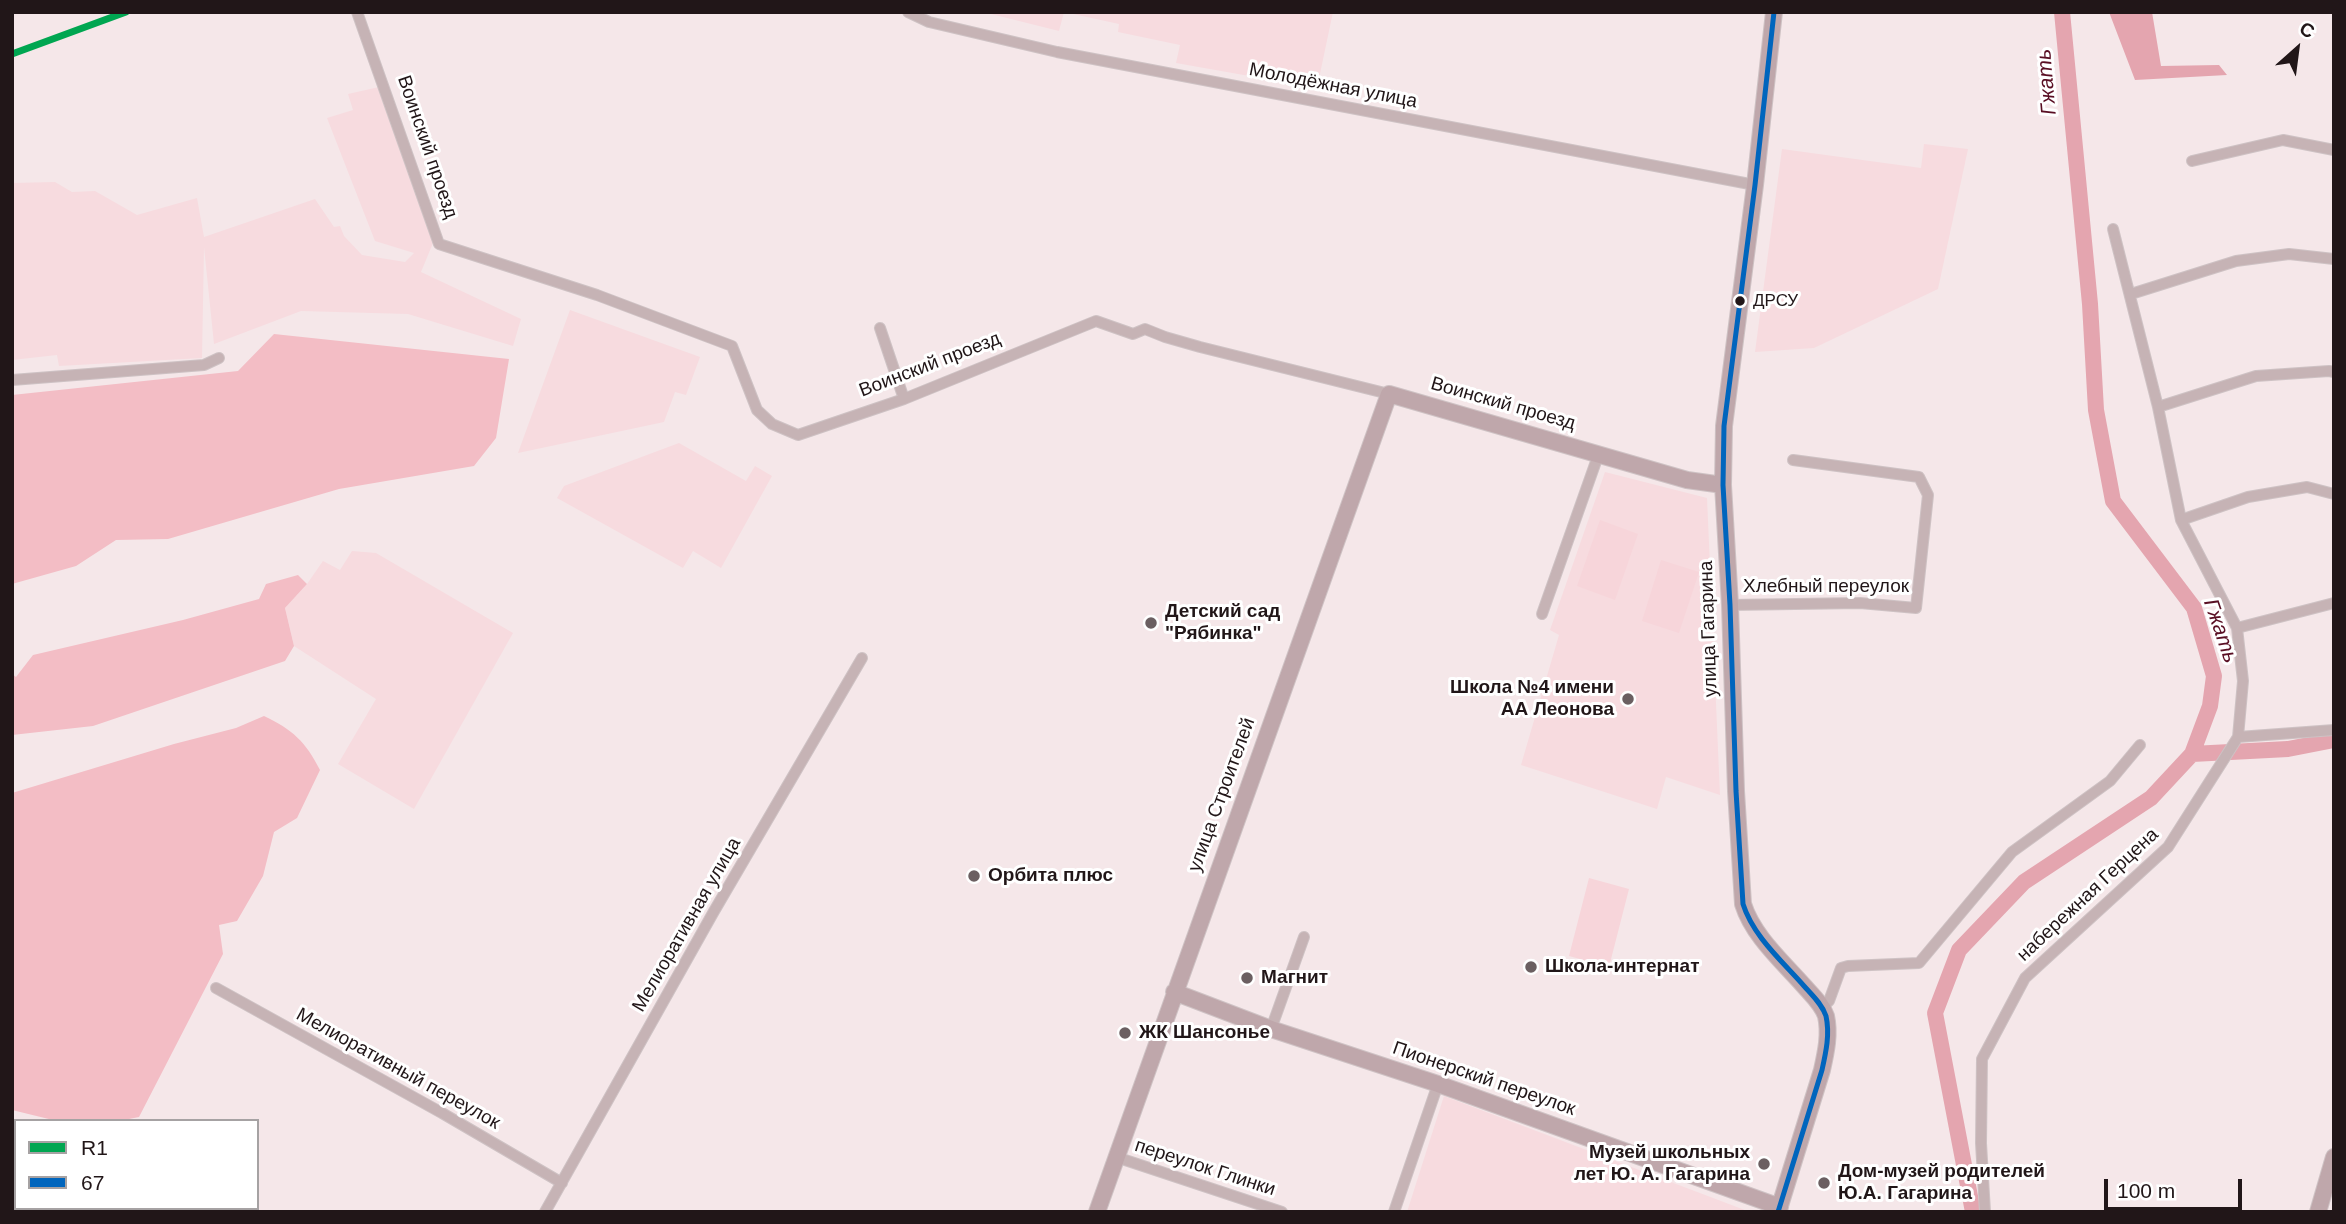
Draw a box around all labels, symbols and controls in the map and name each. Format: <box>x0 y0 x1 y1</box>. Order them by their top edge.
north arrow <box>2262 14 2332 84</box>
text: С <box>2296 18 2318 43</box>
water label: Гжать <box>2032 48 2062 116</box>
street label: Молодёжная улица <box>1247 59 1419 113</box>
street label: Воинский проезд <box>392 73 462 221</box>
place label: ДРСУ <box>1753 291 1798 311</box>
marker: ДРСУ <box>1733 294 1747 308</box>
street label: Воинский проезд <box>856 328 1004 402</box>
street label: Воинский проезд <box>1428 372 1578 436</box>
street label: улица Гагарина <box>1695 560 1723 698</box>
street label: Хлебный переулок <box>1743 576 1909 598</box>
water label: Гжать <box>2197 596 2243 666</box>
place label: Детский сад "Рябинка" <box>1165 601 1280 645</box>
marker: Детский сад "Рябинка" <box>1143 615 1159 631</box>
place label: Школа №4 имени АА Леонова <box>1450 677 1614 721</box>
marker: Школа №4 имени АА Леонова <box>1620 691 1636 707</box>
street label: улица Строителей <box>1184 715 1260 875</box>
street label: набережная Герцена <box>2013 824 2163 966</box>
street label: Мелиоративная улица <box>628 834 746 1016</box>
place label: Орбита плюс <box>988 865 1113 887</box>
marker: Орбита плюс <box>966 868 982 884</box>
place label: Школа-интернат <box>1545 956 1699 978</box>
marker: Школа-интернат <box>1523 959 1539 975</box>
place label: Магнит <box>1261 967 1328 989</box>
marker: Магнит <box>1239 970 1255 986</box>
street label: Мелиоративный переулок <box>292 1003 504 1135</box>
place label: ЖК Шансонье <box>1139 1022 1270 1044</box>
marker: ЖК Шансонье <box>1117 1025 1133 1041</box>
street label: Пионерский переулок <box>1390 1037 1578 1121</box>
legend <box>14 1119 259 1210</box>
street label: переулок Глинки <box>1132 1134 1278 1202</box>
text: R1 <box>81 1136 108 1159</box>
place label: Музей школьных лет Ю. А. Гагарина <box>1574 1142 1750 1186</box>
marker: Музей школьных лет Ю. А. Гагарина <box>1756 1156 1772 1172</box>
place label: Дом-музей родителей Ю.А. Гагарина <box>1838 1161 2045 1205</box>
scale bar <box>2108 1164 2246 1208</box>
text: 67 <box>81 1171 104 1194</box>
marker: Дом-музей родителей Ю.А. Гагарина <box>1816 1175 1832 1191</box>
text: 100 m <box>2117 1179 2175 1202</box>

